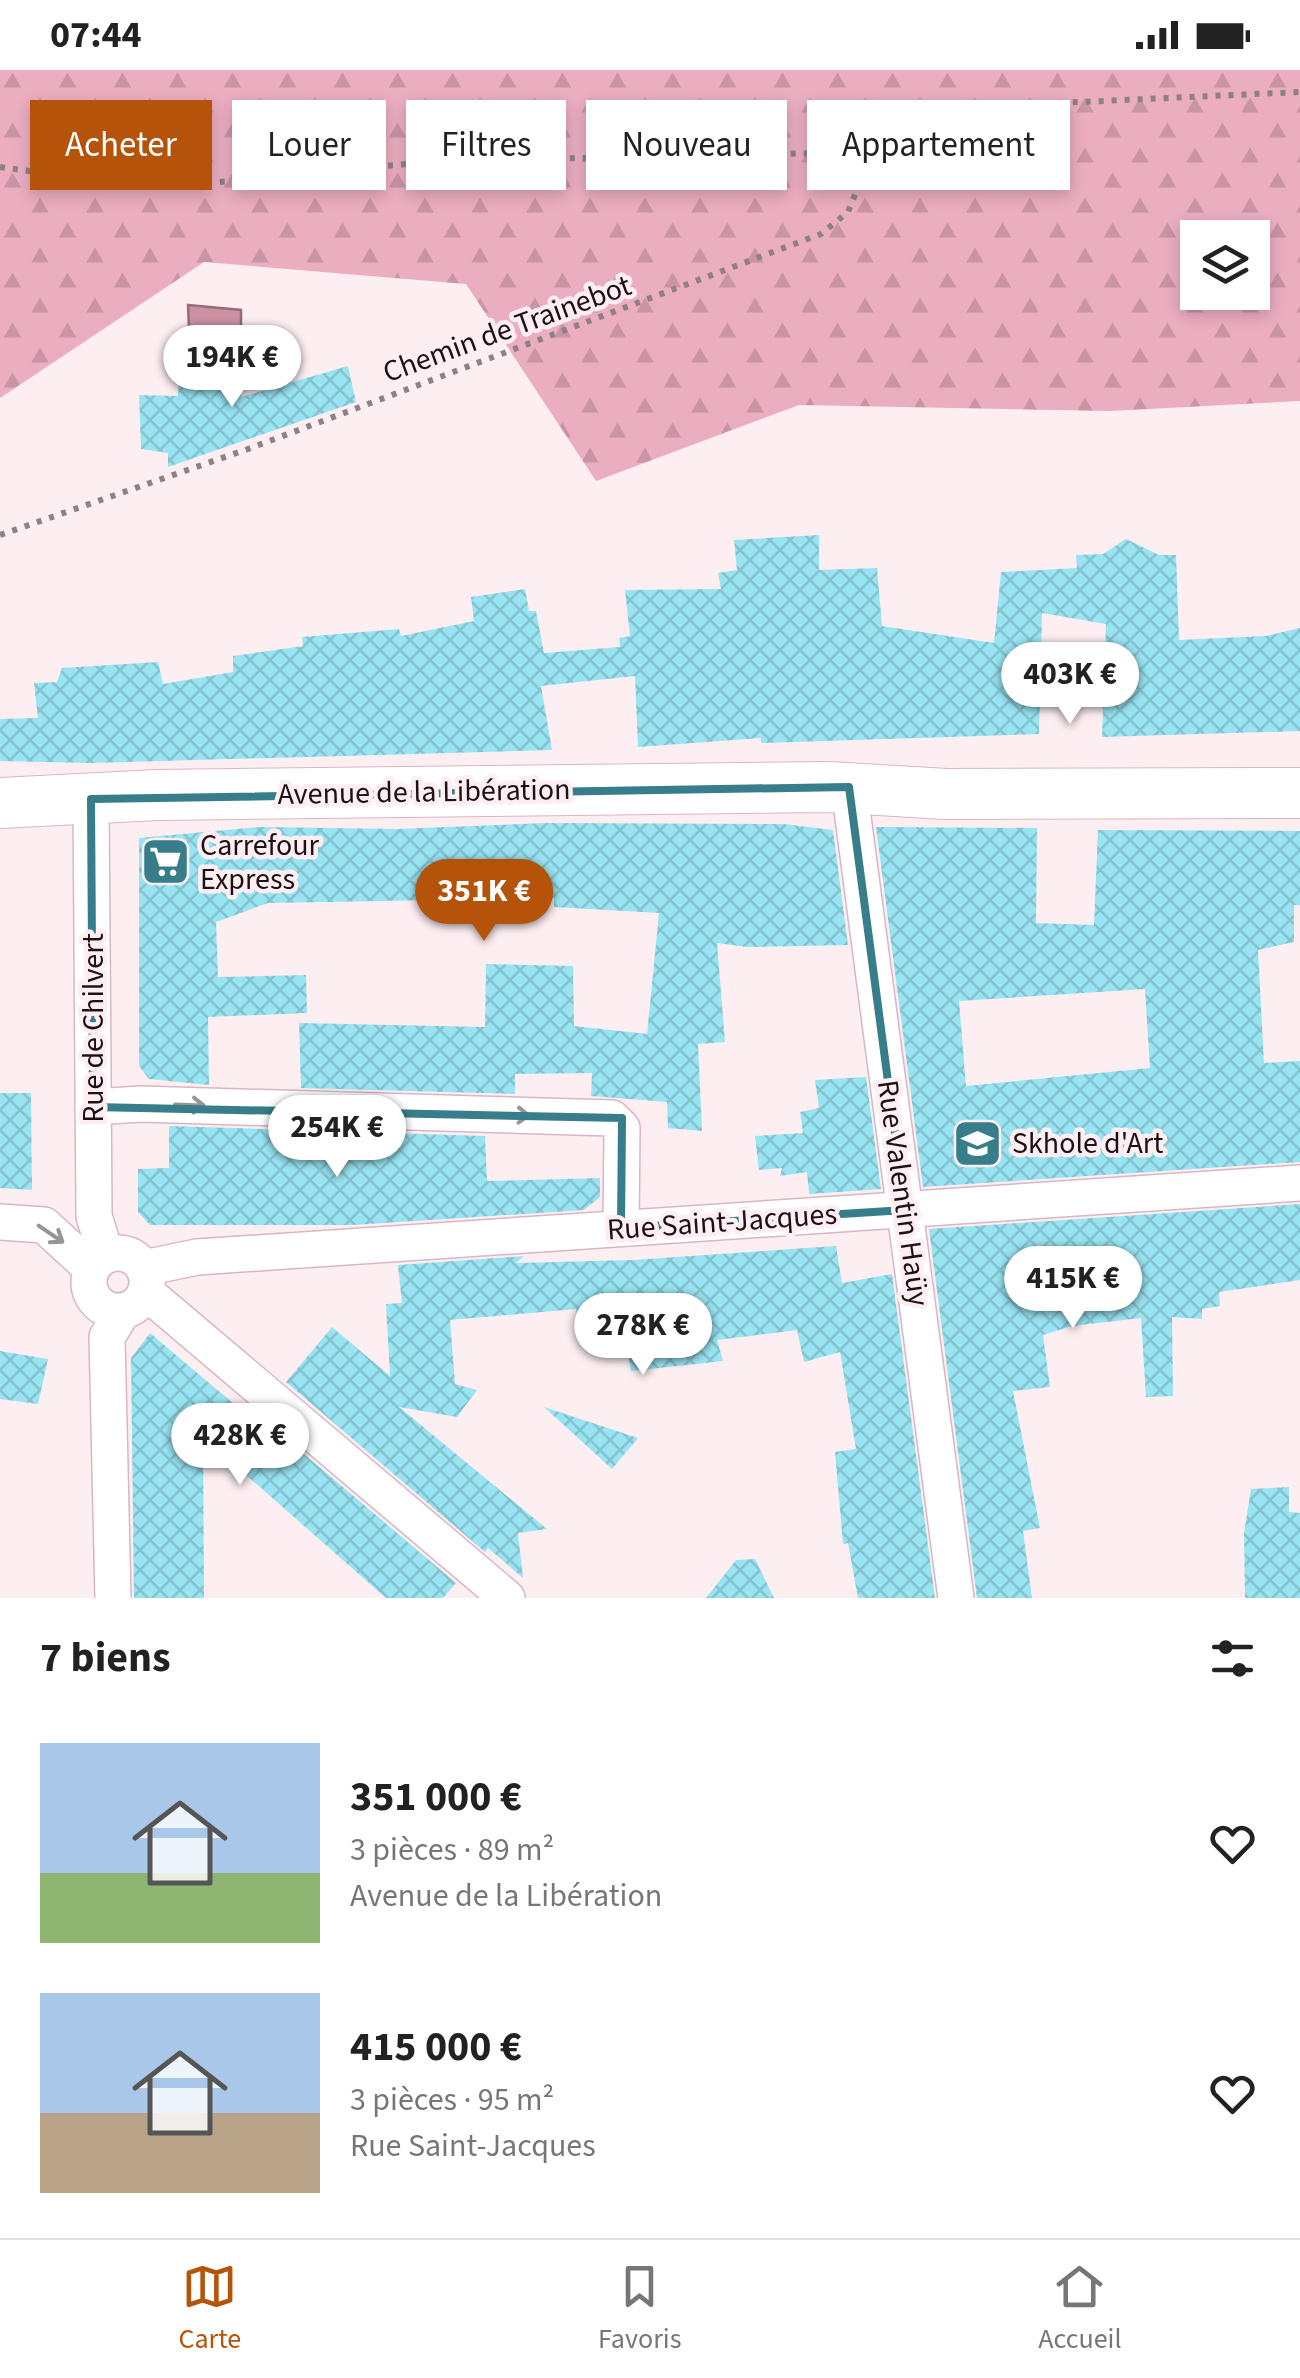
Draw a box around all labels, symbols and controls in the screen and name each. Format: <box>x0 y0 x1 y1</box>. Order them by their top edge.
text: 07:44 <box>50 8 142 62</box>
chip: Acheter <box>30 100 212 190</box>
chip: Louer <box>232 100 386 190</box>
chip: Filtres <box>406 100 566 190</box>
chip: Nouveau <box>586 100 787 190</box>
chip: Appartement <box>807 100 1070 190</box>
map controls <box>1180 220 1270 310</box>
button: layers <box>1180 220 1270 310</box>
street label: Chemin de Trainebot <box>377 264 637 394</box>
pin: 194K € <box>151 325 313 410</box>
text: 194K € <box>185 334 279 380</box>
pin: 403K € <box>989 642 1151 727</box>
text: 403K € <box>1023 651 1117 697</box>
street label: Avenue de la Libération <box>277 768 571 816</box>
place label: Carrefour Express <box>200 824 320 901</box>
supermarket icon: Carrefour Express <box>139 836 191 888</box>
pin: 351K € <box>403 859 565 944</box>
text: 351K € <box>437 868 531 914</box>
street label: Rue de Chilvert <box>72 933 115 1123</box>
street label: Rue Valentin Haüy <box>866 1077 940 1309</box>
pin: 254K € <box>256 1095 418 1180</box>
one-way arrow <box>174 1096 206 1115</box>
text: 254K € <box>290 1104 384 1150</box>
one-way arrow <box>499 1106 531 1125</box>
school or university icon: Skhole d'Art <box>951 1117 1003 1169</box>
place label: Skhole d'Art <box>1012 1122 1163 1165</box>
street label: Rue Saint-Jacques <box>606 1193 838 1251</box>
one-way arrow <box>37 1224 64 1245</box>
pin: 415K € <box>992 1246 1154 1331</box>
text: 415K € <box>1026 1255 1120 1301</box>
pin: 278K € <box>562 1293 724 1378</box>
text: 278K € <box>596 1302 690 1348</box>
pin: 428K € <box>159 1403 321 1488</box>
text: 428K € <box>193 1412 287 1458</box>
text: 7 biens <box>40 1628 171 1688</box>
icon: filters <box>1205 1631 1260 1686</box>
text: 351 000 € <box>350 1767 522 1827</box>
icon: home <box>120 1783 240 1903</box>
icon: heart <box>1205 1816 1260 1871</box>
text: 3 pièces · 89 m² <box>350 1827 554 1873</box>
text: Avenue de la Libération <box>350 1873 662 1919</box>
text: 415 000 € <box>350 2017 522 2077</box>
icon: home <box>120 2033 240 2153</box>
icon: heart <box>1205 2066 1260 2121</box>
text: 3 pièces · 95 m² <box>350 2077 554 2123</box>
text: Rue Saint-Jacques <box>350 2123 596 2169</box>
tab: Carte <box>178 2259 241 2359</box>
tab: Favoris <box>598 2259 681 2359</box>
tab: Accueil <box>1038 2259 1122 2359</box>

